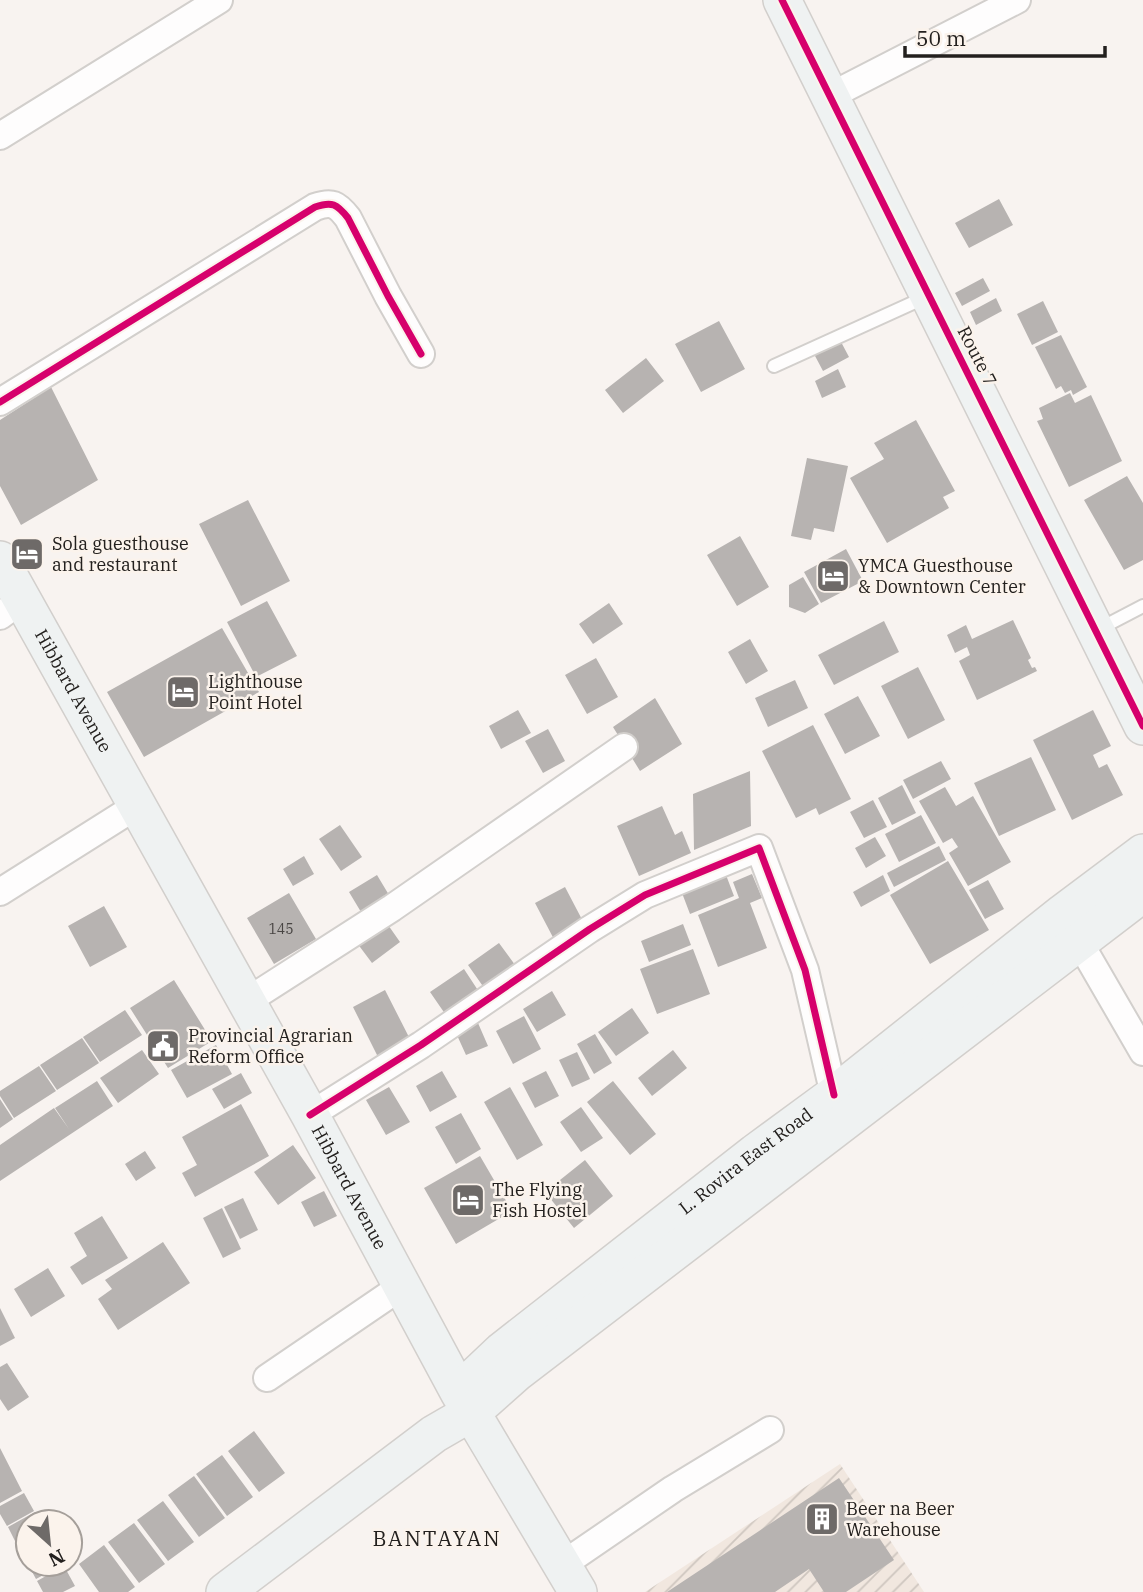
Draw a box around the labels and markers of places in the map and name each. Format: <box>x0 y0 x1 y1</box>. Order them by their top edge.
place label: Sola guesthouse and restaurant <box>52 532 189 576</box>
hotel icon: Sola guesthouse and restaurant <box>8 535 46 573</box>
place label: YMCA Guesthouse & Downtown Center <box>858 554 1026 598</box>
hotel icon: YMCA Guesthouse & Downtown Center <box>814 557 852 595</box>
place label: Lighthouse Point Hotel <box>208 670 303 714</box>
hotel icon: Lighthouse Point Hotel <box>164 673 202 711</box>
place label: Provincial Agrarian Reform Office <box>188 1024 353 1068</box>
public building icon: Provincial Agrarian Reform Office <box>144 1027 182 1065</box>
place label: The Flying Fish Hostel <box>492 1178 587 1222</box>
hotel icon: The Flying Fish Hostel <box>449 1181 487 1219</box>
place label: Beer na Beer Warehouse <box>846 1497 954 1541</box>
building icon: Beer na Beer Warehouse <box>803 1500 841 1538</box>

